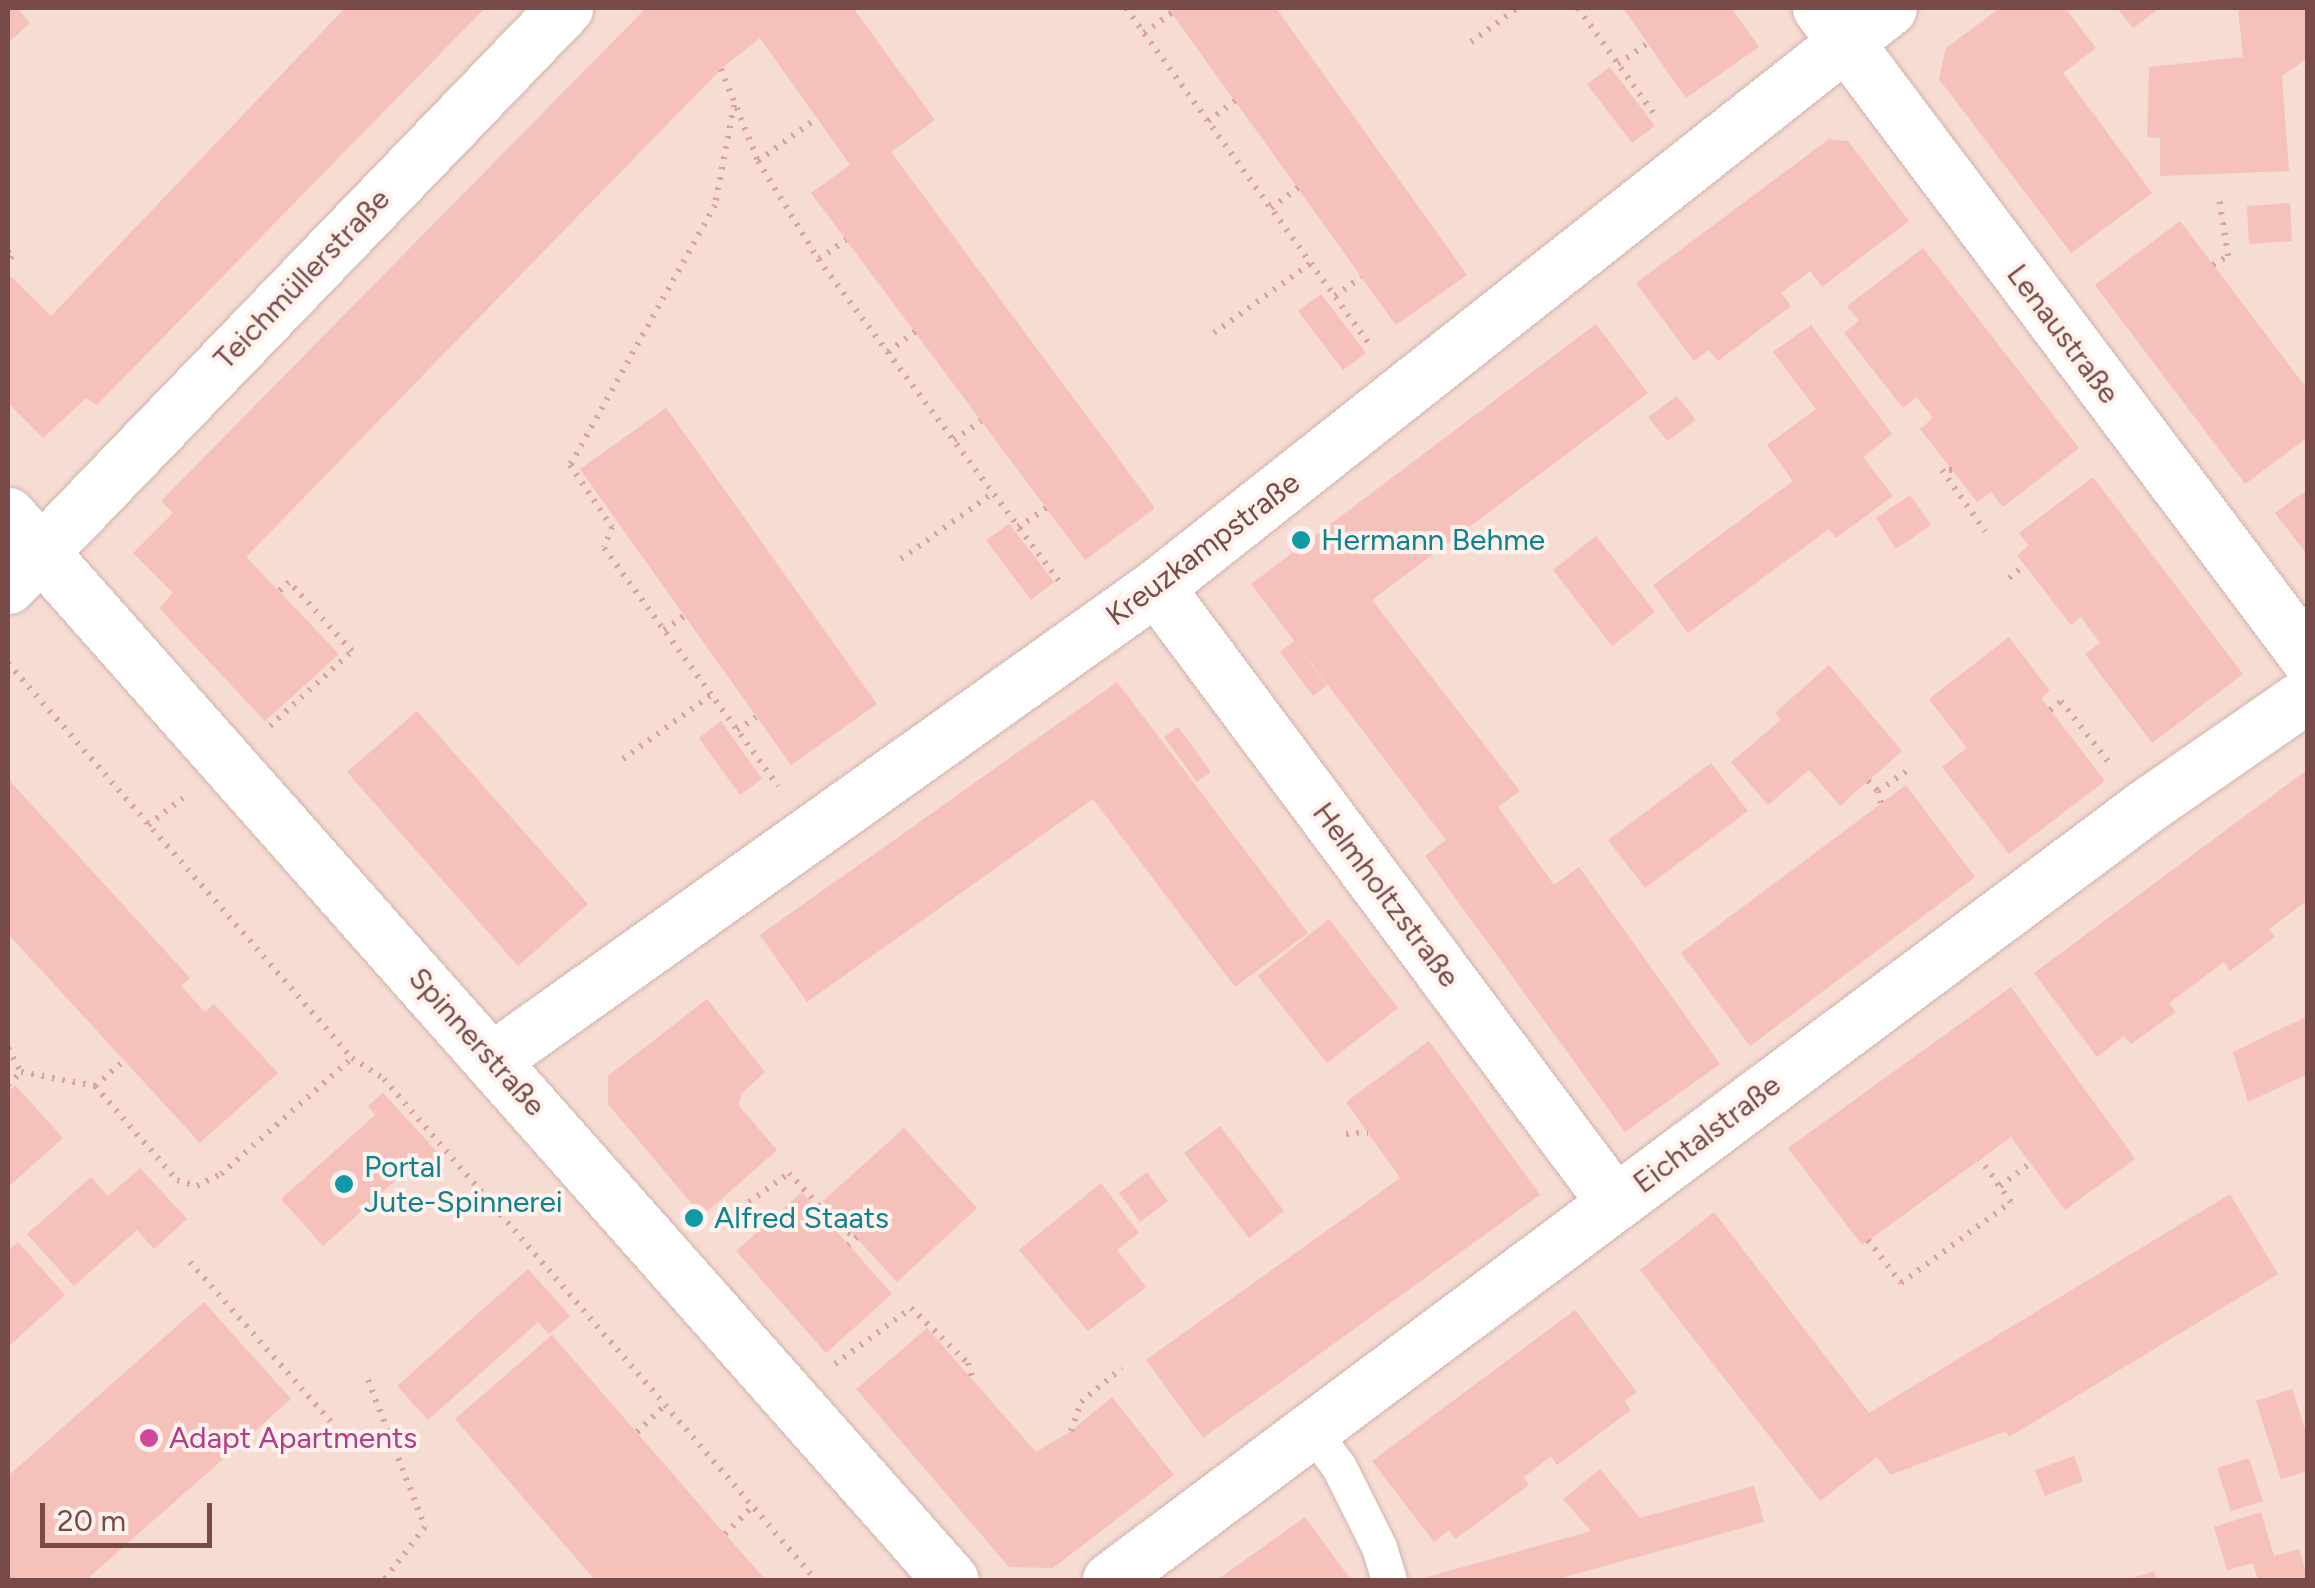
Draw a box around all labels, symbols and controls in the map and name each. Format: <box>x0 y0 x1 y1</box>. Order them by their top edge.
street label: Teichmüllerstraße <box>207 181 397 377</box>
street label: Lenaustraße <box>1999 257 2127 411</box>
street label: Kreuzkampstraße <box>1099 464 1307 634</box>
place label: Hermann Behme <box>1321 522 1545 558</box>
marker: Hermann Behme <box>1290 529 1312 551</box>
street label: Helmholtzstraße <box>1305 796 1467 994</box>
street label: Spinnerstraße <box>401 960 553 1124</box>
street label: Eichtalstraße <box>1626 1067 1788 1201</box>
place label: Portal Jute-Spinnerei <box>364 1149 563 1220</box>
marker: Portal Jute-Spinnerei <box>333 1173 355 1195</box>
place label: Alfred Staats <box>714 1200 889 1236</box>
marker: Alfred Staats <box>683 1207 705 1229</box>
place label: Adapt Apartments <box>169 1420 417 1456</box>
marker: Adapt Apartments <box>138 1427 160 1449</box>
scale bar <box>45 1483 218 1545</box>
text: 20 m <box>57 1502 126 1539</box>

